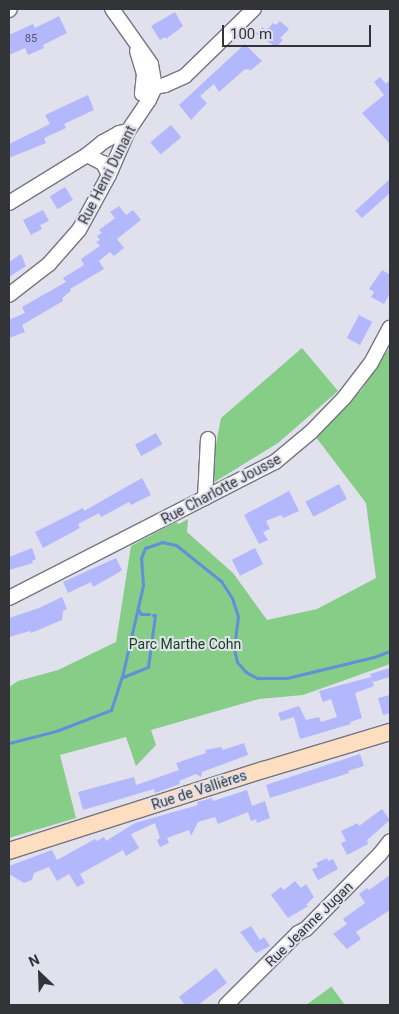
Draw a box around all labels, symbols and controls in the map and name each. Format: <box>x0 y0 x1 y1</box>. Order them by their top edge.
scale bar <box>224 15 373 47</box>
text: 100 m <box>230 25 272 43</box>
house number: 85 <box>25 32 37 46</box>
street label: Rue Henri Dunant <box>75 123 139 227</box>
street label: Rue Charlotte Jousse <box>158 450 284 528</box>
park label: Parc Marthe Cohn <box>129 636 241 652</box>
street label: Rue de Vallières <box>149 767 249 813</box>
street label: Rue Jeanne Jugan <box>262 878 356 970</box>
north arrow <box>15 949 65 999</box>
text: N <box>26 951 42 970</box>

